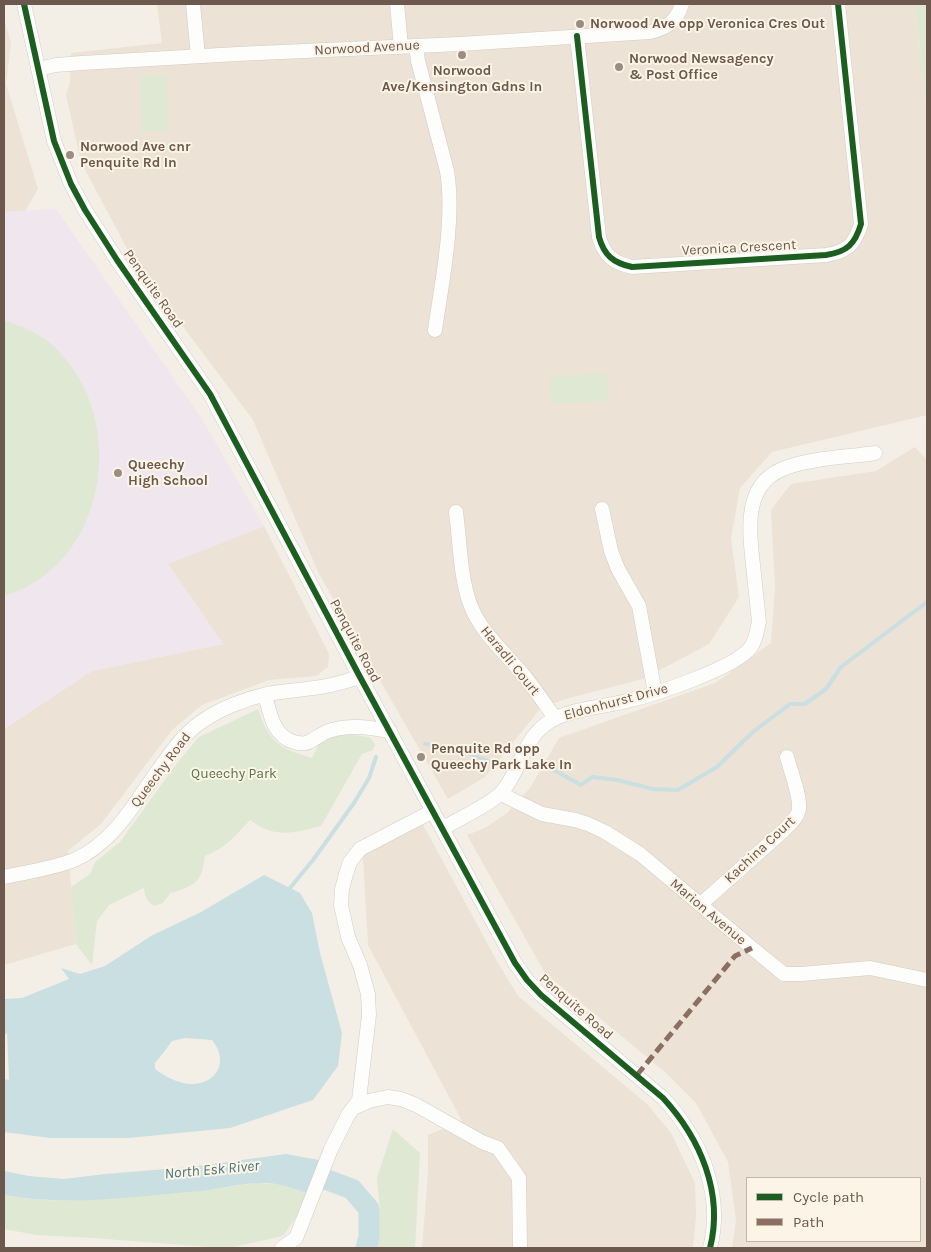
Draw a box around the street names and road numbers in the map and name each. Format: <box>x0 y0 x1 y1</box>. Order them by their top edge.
street label: Norwood Avenue <box>314 37 420 59</box>
street label: Veronica Crescent <box>681 237 797 259</box>
street label: Penquite Road <box>120 246 186 332</box>
street label: Penquite Road <box>326 596 384 686</box>
street label: Haradli Court <box>477 623 543 699</box>
street label: Eldonhurst Drive <box>562 680 670 724</box>
street label: Queechy Road <box>127 729 195 811</box>
street label: Kachina Court <box>721 813 799 887</box>
street label: Marion Avenue <box>666 875 750 949</box>
street label: Penquite Road <box>536 970 616 1044</box>

